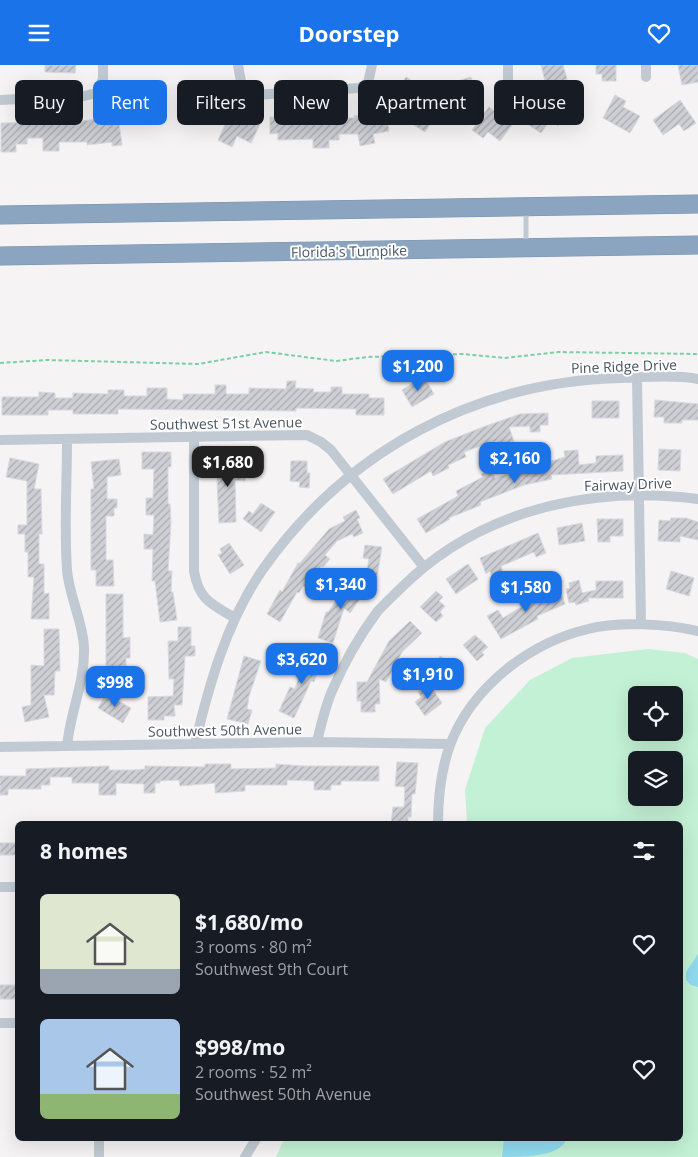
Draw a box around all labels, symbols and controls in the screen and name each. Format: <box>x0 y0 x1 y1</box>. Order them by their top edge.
text: Doorstep <box>299 18 399 48</box>
icon: menu <box>25 19 53 47</box>
icon: heart <box>645 19 673 47</box>
chip: Buy <box>15 80 83 125</box>
chip: Rent <box>93 80 167 125</box>
chip: Filters <box>177 80 264 125</box>
chip: New <box>274 80 348 125</box>
chip: Apartment <box>358 80 484 125</box>
chip: House <box>494 80 584 125</box>
street label: Florida's Turnpike <box>291 240 407 262</box>
pin: $1,200 <box>377 349 459 392</box>
text: $1,200 <box>393 355 443 377</box>
street label: Pine Ridge Drive <box>571 355 678 377</box>
street label: Southwest 51st Avenue <box>150 412 302 434</box>
pin: $2,160 <box>474 441 556 484</box>
pin: $1,680 <box>187 445 269 488</box>
text: $2,160 <box>490 447 540 469</box>
text: $1,680 <box>203 451 253 473</box>
street label: Fairway Drive <box>584 473 672 495</box>
pin: $1,340 <box>300 567 382 610</box>
pin: $1,580 <box>485 571 567 613</box>
text: $1,340 <box>316 573 366 595</box>
text: $1,580 <box>501 576 551 598</box>
pin: $3,620 <box>261 643 343 685</box>
text: $3,620 <box>277 648 327 670</box>
pin: $1,910 <box>387 657 469 700</box>
text: $1,910 <box>403 663 453 685</box>
pin: $998 <box>85 665 145 708</box>
text: $998 <box>97 671 133 693</box>
map controls <box>628 686 683 806</box>
button: locate <box>628 686 683 741</box>
street label: Southwest 50th Avenue <box>148 719 302 741</box>
button: layers <box>628 751 683 806</box>
text: 8 homes <box>40 837 128 865</box>
icon: filters <box>630 837 658 865</box>
text: $1,680/mo <box>195 908 303 936</box>
icon: home <box>80 914 140 974</box>
icon: heart <box>630 930 658 958</box>
text: 3 rooms · 80 m² <box>195 936 312 958</box>
text: Southwest 9th Court <box>195 958 348 980</box>
text: $998/mo <box>195 1033 285 1061</box>
icon: home <box>80 1039 140 1099</box>
icon: heart <box>630 1055 658 1083</box>
text: 2 rooms · 52 m² <box>195 1061 312 1083</box>
text: Southwest 50th Avenue <box>195 1083 371 1105</box>

